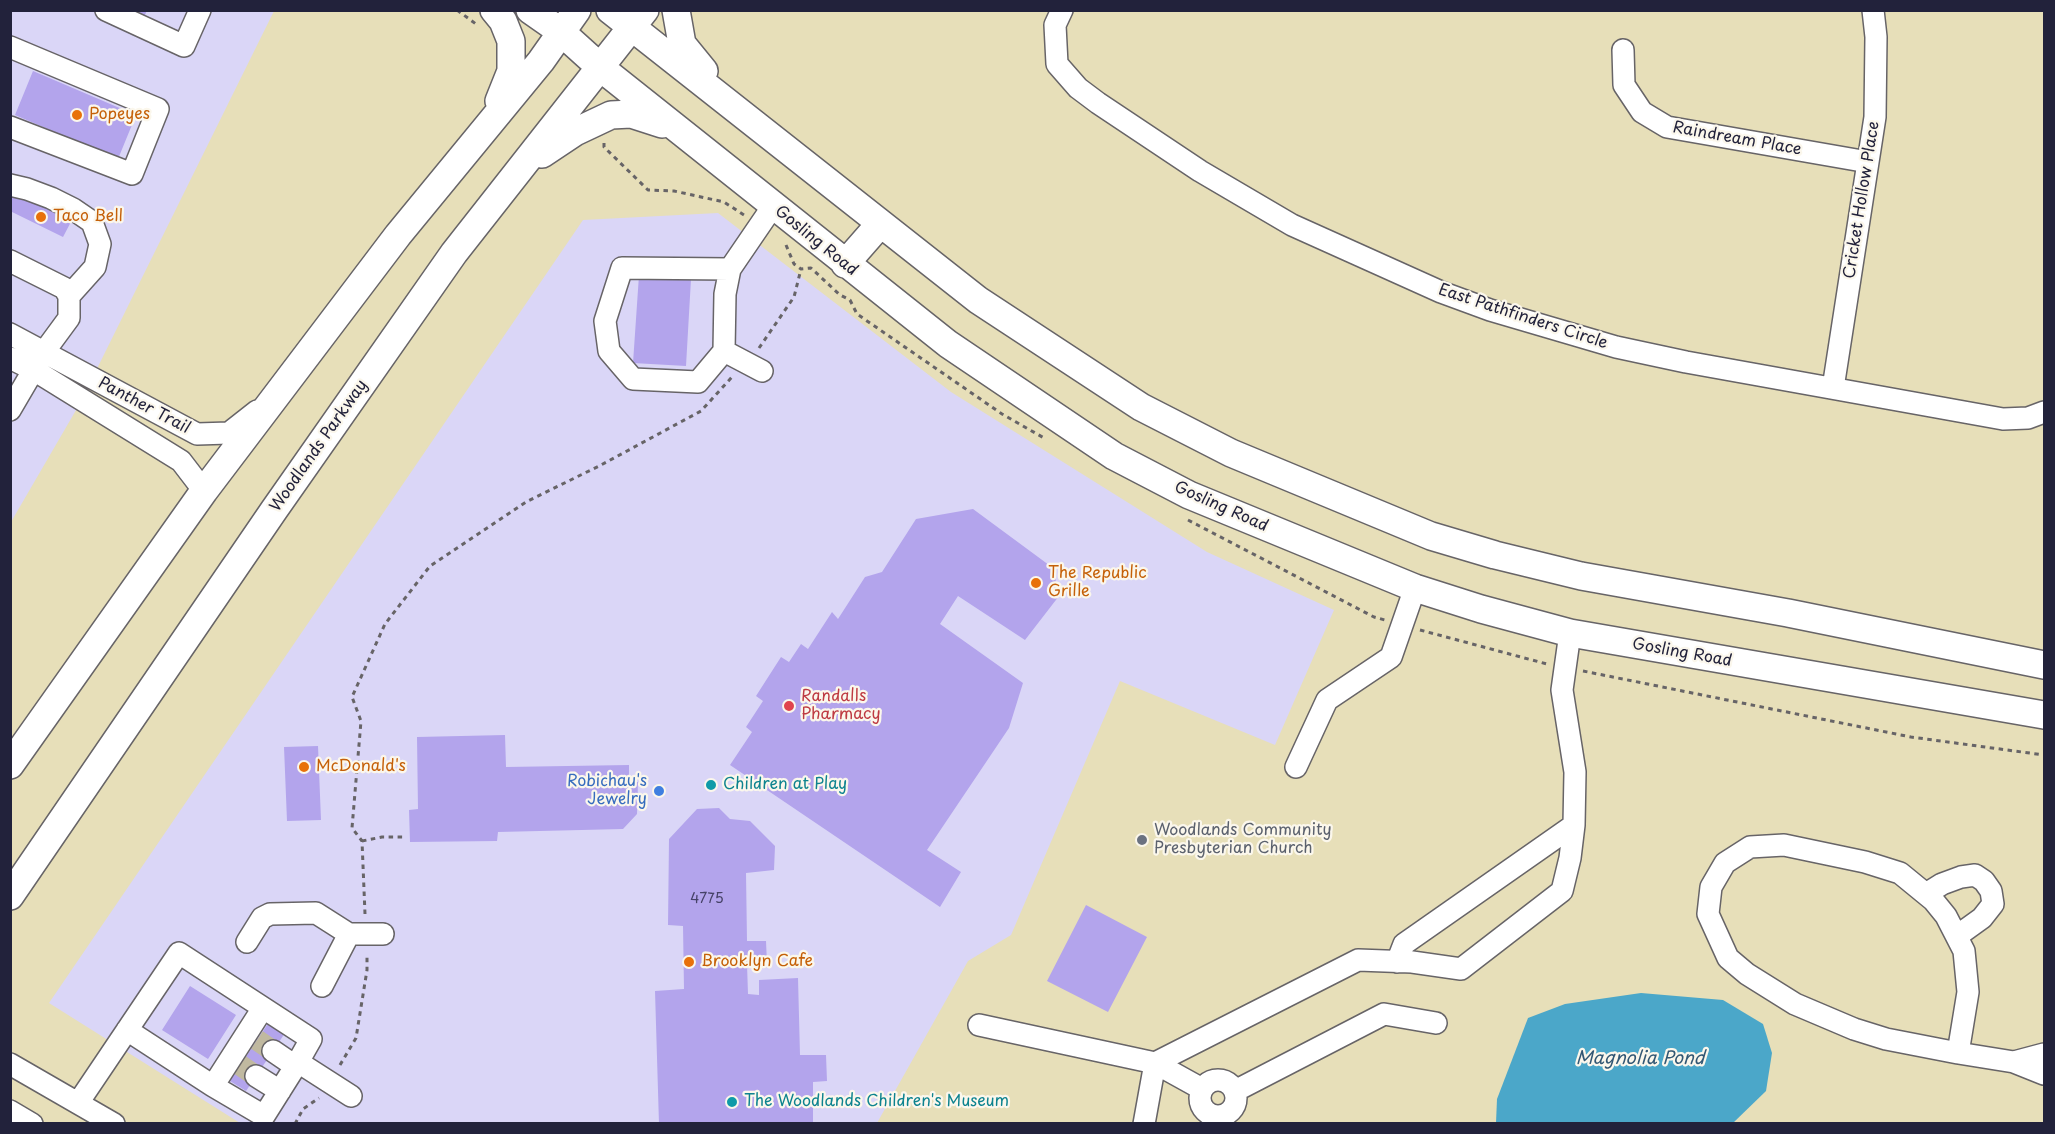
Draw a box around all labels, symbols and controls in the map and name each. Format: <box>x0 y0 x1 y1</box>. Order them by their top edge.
place label: Popeyes <box>89 105 150 125</box>
marker: Popeyes <box>70 108 84 122</box>
street label: Raindream Place <box>1671 118 1803 160</box>
street label: Cricket Hollow Place <box>1840 120 1884 280</box>
street label: Gosling Road <box>771 202 861 280</box>
place label: Taco Bell <box>53 207 123 227</box>
marker: Taco Bell <box>34 210 48 224</box>
street label: East Pathfinders Circle <box>1436 281 1610 353</box>
street label: Panther Trail <box>95 374 193 438</box>
street label: Woodlands Parkway <box>266 376 372 516</box>
street label: Gosling Road <box>1171 478 1271 536</box>
place label: The Republic Grille <box>1048 564 1147 602</box>
marker: The Republic Grille <box>1029 576 1043 590</box>
street label: Gosling Road <box>1631 635 1733 671</box>
place label: Randalls Pharmacy <box>801 687 881 725</box>
marker: Randalls Pharmacy <box>782 699 796 713</box>
place label: McDonald's <box>316 757 406 777</box>
marker: McDonald's <box>297 760 311 774</box>
place label: Robichau's Jewelry <box>567 772 647 810</box>
place label: Children at Play <box>723 775 847 795</box>
marker: Children at Play <box>704 778 718 792</box>
marker: Robichau's Jewelry <box>652 784 666 798</box>
place label: Woodlands Community Presbyterian Church <box>1154 821 1332 859</box>
marker: Woodlands Community Presbyterian Church <box>1135 833 1149 847</box>
house number: 4775 <box>690 891 724 907</box>
place label: Brooklyn Cafe <box>701 952 813 972</box>
marker: Brooklyn Cafe <box>682 955 696 969</box>
water label: Magnolia Pond <box>1576 1048 1704 1070</box>
place label: The Woodlands Children's Museum <box>744 1092 1009 1112</box>
marker: The Woodlands Children's Museum <box>725 1095 739 1109</box>

